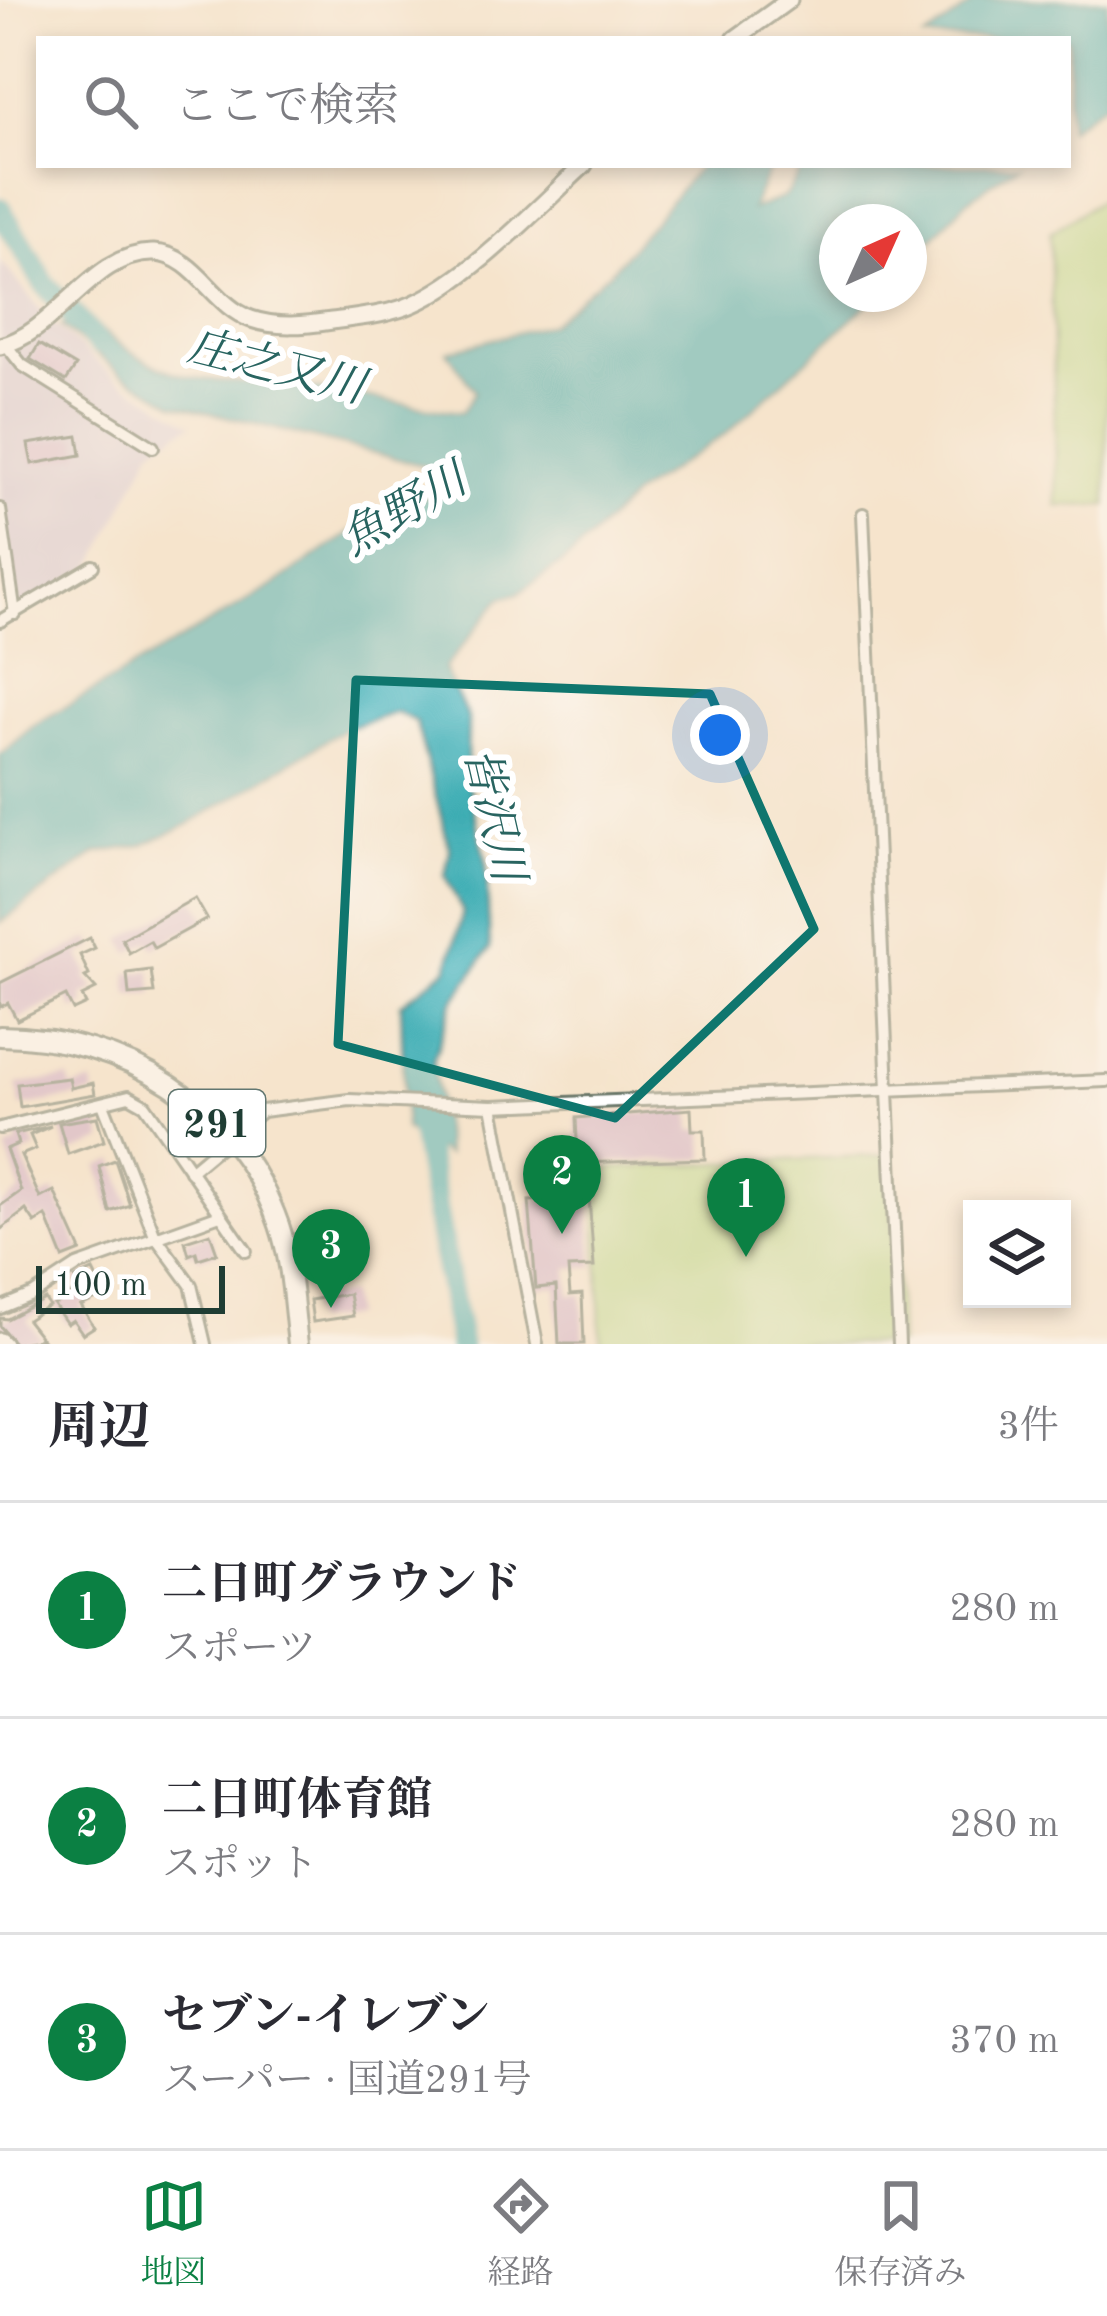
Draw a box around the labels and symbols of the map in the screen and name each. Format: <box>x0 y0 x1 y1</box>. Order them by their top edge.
north arrow <box>819 204 927 312</box>
water label: 庄之又川 <box>183 322 374 414</box>
water label: 魚野川 <box>334 453 479 565</box>
your location <box>690 705 750 765</box>
water label: 皆沢川 <box>455 743 534 891</box>
road number: 291 <box>169 1090 265 1156</box>
pin: 2 <box>523 1135 601 1234</box>
pin: 1 <box>707 1158 785 1257</box>
pin: 3 <box>292 1209 370 1308</box>
scale bar <box>36 1260 225 1313</box>

